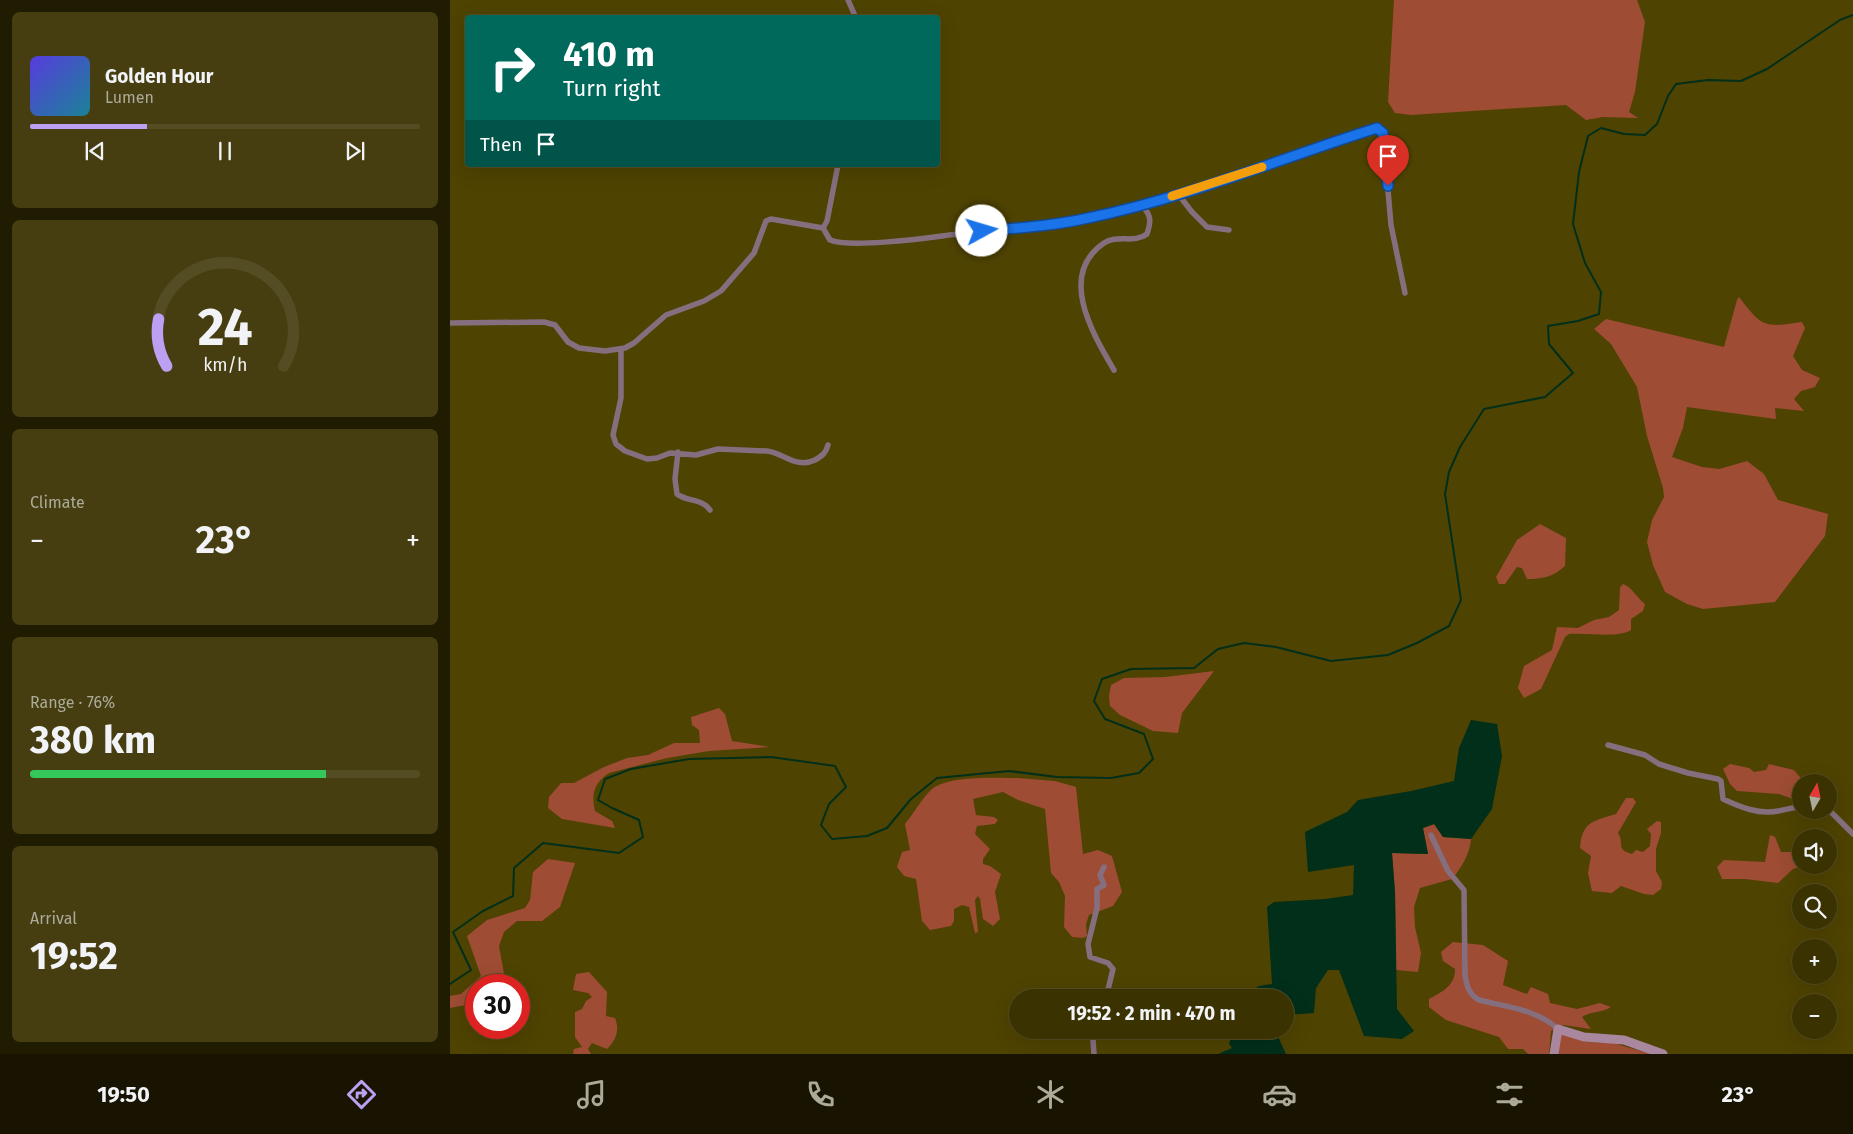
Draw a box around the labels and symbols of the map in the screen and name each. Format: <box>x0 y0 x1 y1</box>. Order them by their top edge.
pin <box>1367 135 1409 186</box>
position arrow <box>955 204 1007 256</box>
north arrow <box>1792 774 1838 819</box>
speed limit sign: 30 <box>465 974 530 1039</box>

